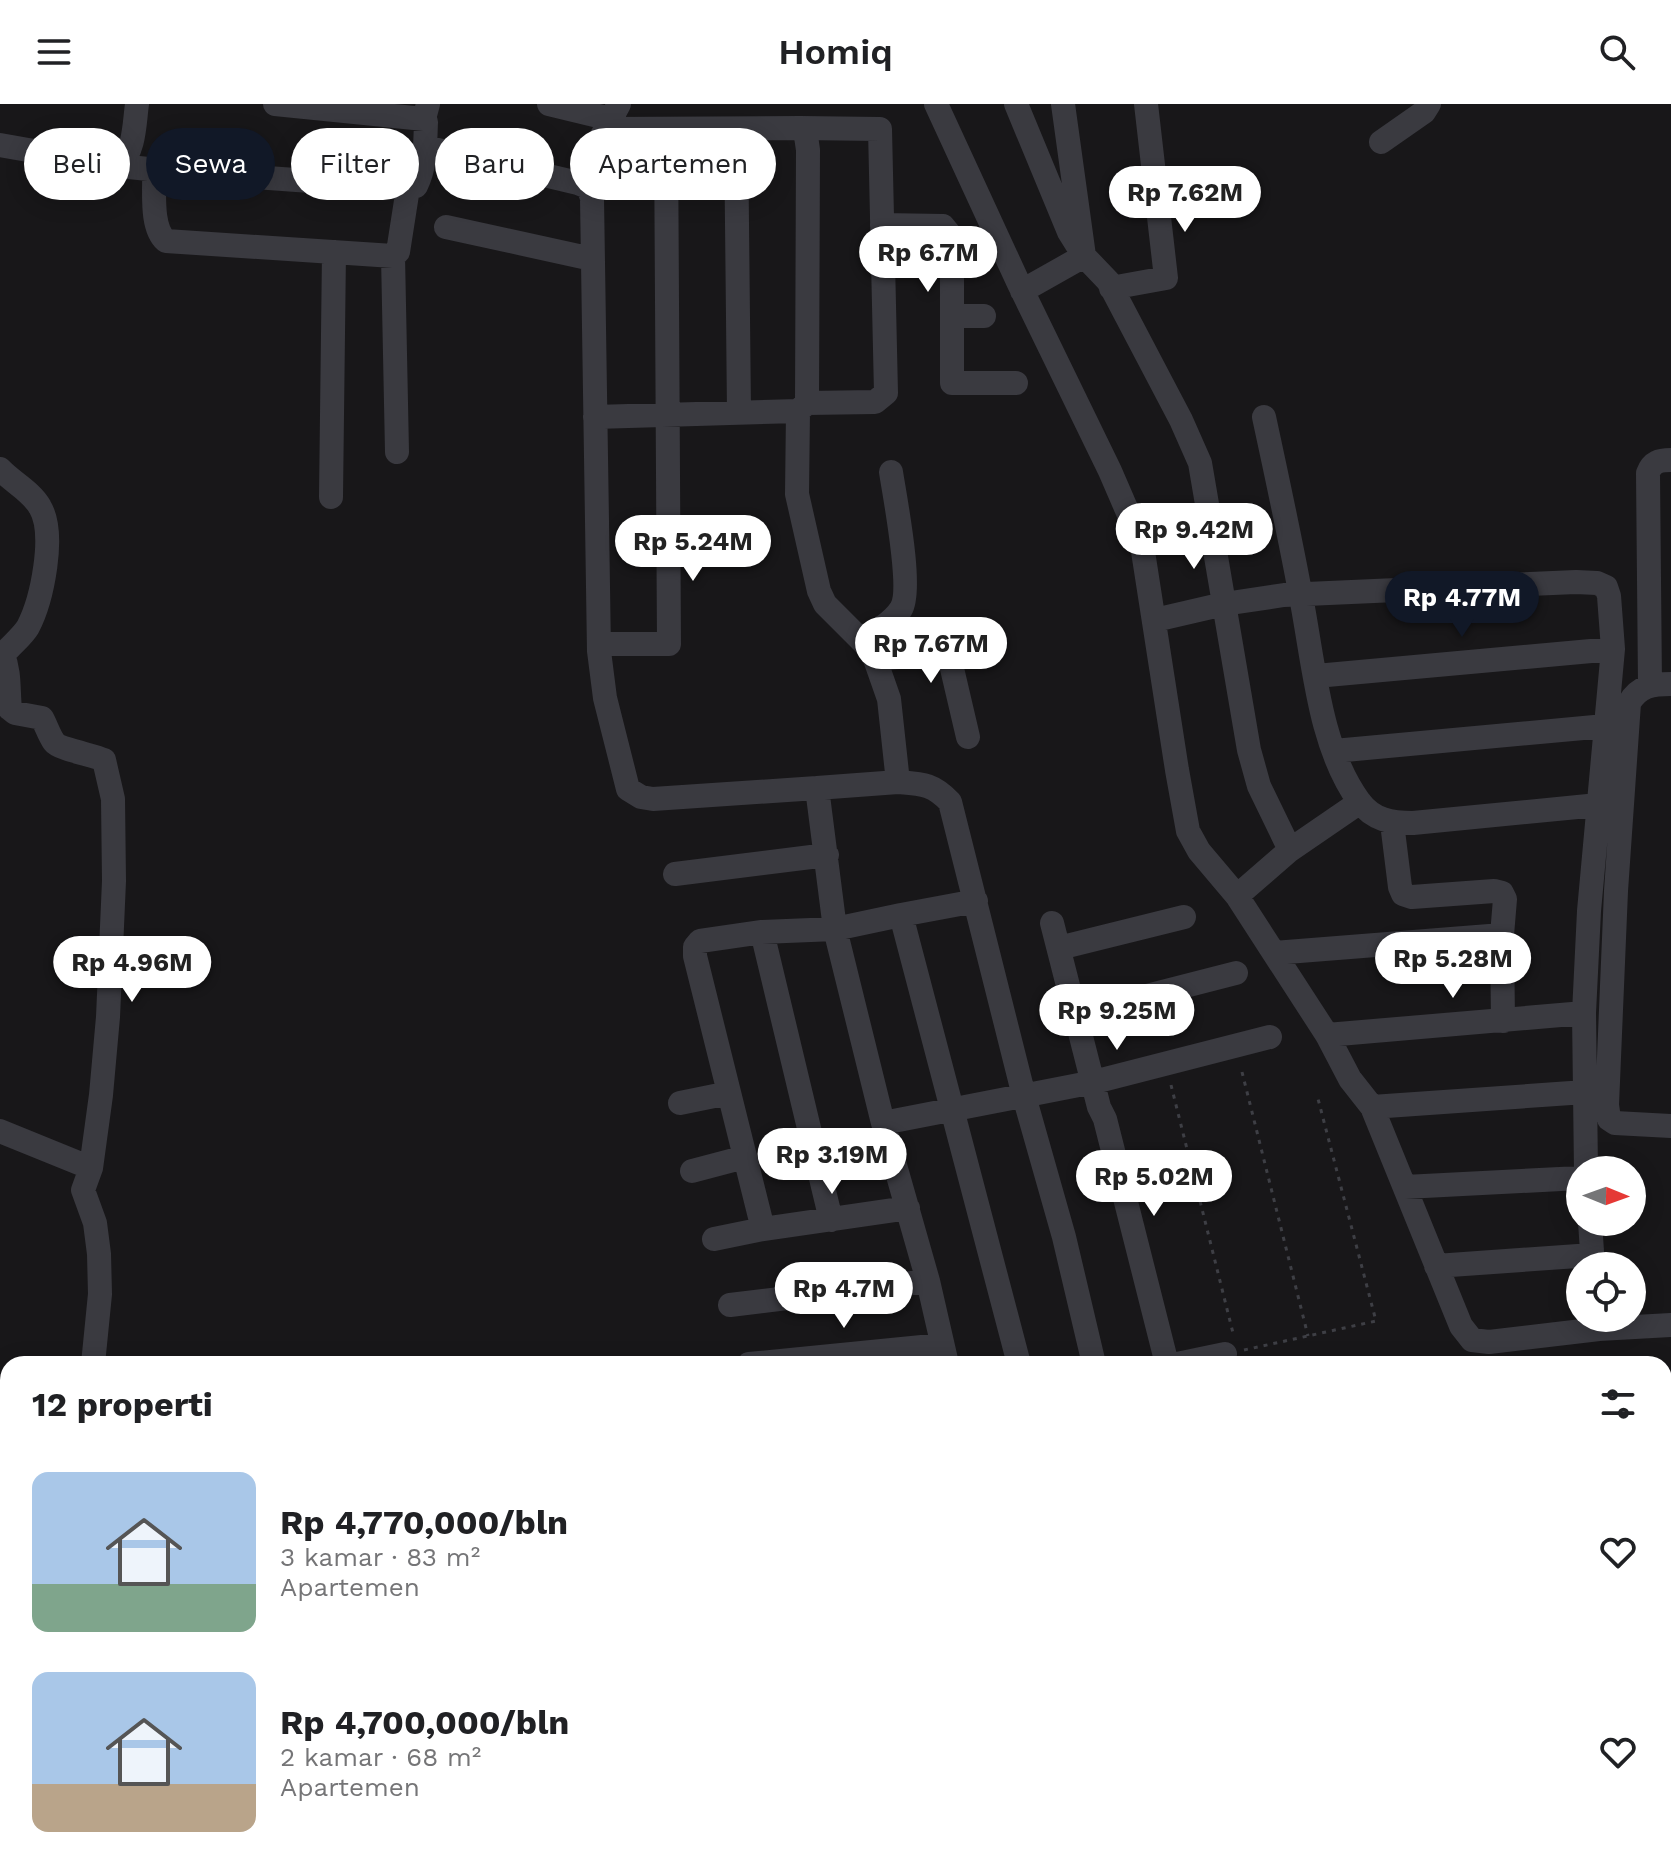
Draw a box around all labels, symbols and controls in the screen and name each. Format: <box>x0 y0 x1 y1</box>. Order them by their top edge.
icon: menu <box>32 30 76 74</box>
icon: search <box>1595 30 1639 74</box>
text: Homiq <box>778 31 893 73</box>
chip: Beli <box>24 128 130 200</box>
chip: Sewa <box>146 128 275 200</box>
chip: Filter <box>291 128 419 200</box>
chip: Baru <box>435 128 554 200</box>
chip: Apartemen <box>570 128 776 200</box>
pin: Rp 7.62M <box>1102 166 1268 234</box>
text: Rp 7.62M <box>1127 177 1243 207</box>
pin: Rp 6.7M <box>854 226 1002 294</box>
text: Rp 6.7M <box>877 237 979 267</box>
pin: Rp 9.42M <box>1111 503 1277 571</box>
text: Rp 9.42M <box>1134 514 1254 544</box>
pin: Rp 5.24M <box>610 515 776 583</box>
text: Rp 5.24M <box>633 526 753 556</box>
pin: Rp 4.77M <box>1379 571 1545 639</box>
text: Rp 4.77M <box>1403 582 1521 612</box>
pin: Rp 7.67M <box>848 617 1014 685</box>
text: Rp 7.67M <box>873 628 989 658</box>
pin: Rp 5.28M <box>1370 932 1536 1000</box>
pin: Rp 4.96M <box>49 936 215 1004</box>
text: Rp 5.28M <box>1393 943 1513 973</box>
text: Rp 4.96M <box>71 947 193 977</box>
pin: Rp 9.25M <box>1034 984 1200 1052</box>
text: Rp 9.25M <box>1057 995 1177 1025</box>
pin: Rp 3.19M <box>749 1128 915 1196</box>
text: Rp 3.19M <box>776 1139 888 1169</box>
pin: Rp 5.02M <box>1071 1150 1237 1218</box>
north arrow <box>1566 1156 1646 1236</box>
map controls <box>1566 1156 1646 1332</box>
text: Rp 5.02M <box>1094 1161 1214 1191</box>
button: locate <box>1566 1252 1646 1332</box>
pin: Rp 4.7M <box>770 1262 918 1330</box>
text: Rp 4.7M <box>793 1273 895 1303</box>
icon: filters <box>1596 1382 1640 1426</box>
text: 12 properti <box>32 1384 213 1424</box>
text: Rp 4,770,000/bln <box>280 1502 568 1542</box>
icon: home <box>96 1504 192 1600</box>
icon: heart <box>1596 1530 1640 1574</box>
text: 3 kamar · 83 m² <box>280 1542 480 1572</box>
text: Apartemen <box>280 1572 420 1602</box>
text: Rp 4,700,000/bln <box>280 1702 569 1742</box>
icon: home <box>96 1704 192 1800</box>
icon: heart <box>1596 1730 1640 1774</box>
text: 2 kamar · 68 m² <box>280 1742 481 1772</box>
text: Apartemen <box>280 1772 420 1802</box>

